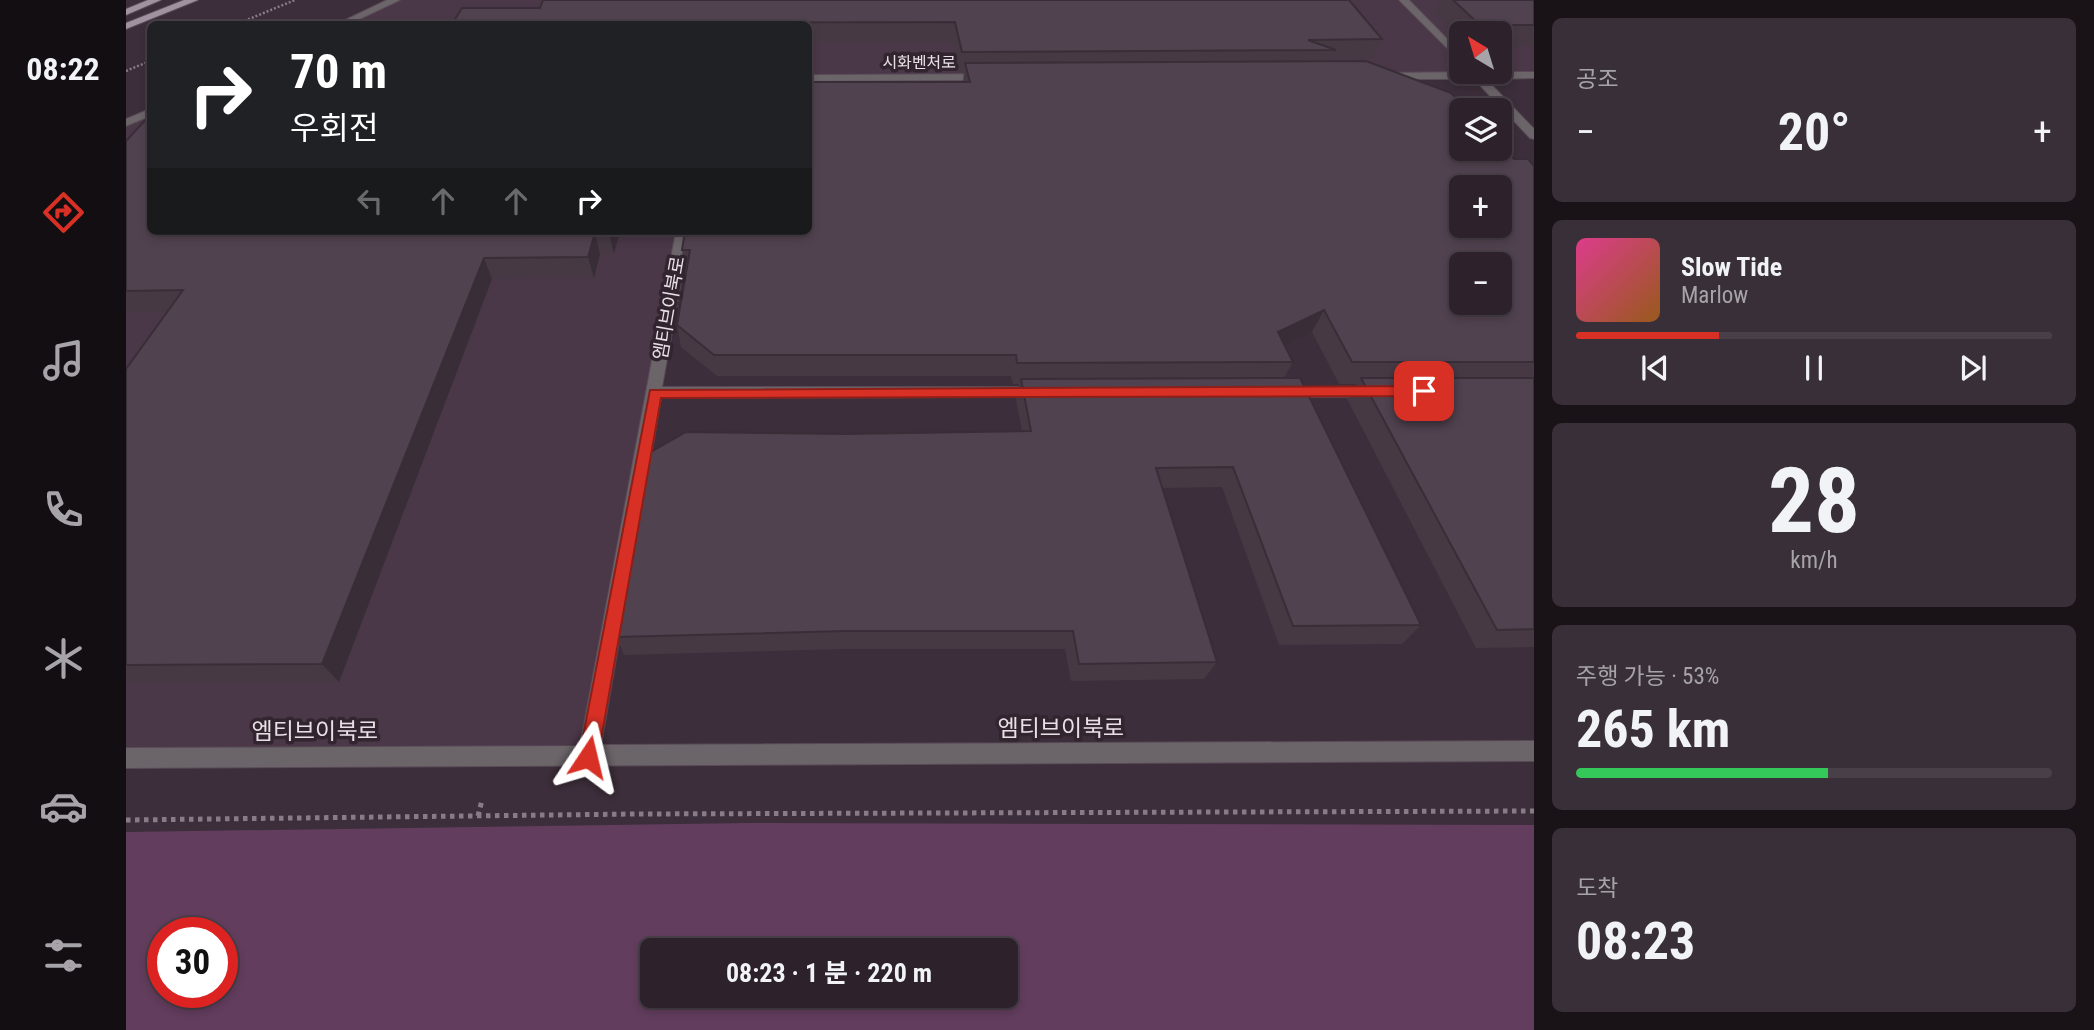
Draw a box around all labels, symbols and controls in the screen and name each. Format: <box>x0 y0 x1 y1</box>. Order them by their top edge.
north arrow <box>1449 21 1512 84</box>
map controls <box>1449 21 1512 315</box>
text: 70 m <box>290 43 387 100</box>
icon: right <box>175 49 266 140</box>
text: 08:22 <box>26 50 100 88</box>
street label: 시화벤처로 <box>882 53 956 72</box>
text: 공조 <box>1576 66 1618 93</box>
button: layers <box>1449 98 1512 161</box>
text: 20° <box>1778 102 1850 163</box>
text: 우회전 <box>290 109 378 147</box>
text: − <box>1576 110 1595 154</box>
text: + <box>2033 110 2052 154</box>
button: + <box>1449 175 1512 238</box>
icon: left <box>351 182 389 220</box>
icon: ahead <box>424 182 462 220</box>
icon: ahead <box>497 182 535 220</box>
icon: right <box>570 182 608 220</box>
icon: directions <box>39 188 88 237</box>
button: − <box>1449 252 1512 315</box>
text: Slow Tide <box>1681 252 1782 282</box>
street label: 엠티브이북로 <box>649 254 689 362</box>
text: Marlow <box>1681 282 1748 309</box>
icon: music <box>39 336 88 385</box>
icon: previous <box>1636 349 1674 387</box>
icon: pause <box>1795 349 1833 387</box>
icon: next <box>1954 349 1992 387</box>
pin <box>1394 361 1454 421</box>
icon: arrive <box>1405 372 1443 410</box>
text: 28 <box>1768 448 1860 554</box>
icon: phone <box>39 485 88 534</box>
text: km/h <box>1790 547 1838 574</box>
icon: climate <box>39 634 88 683</box>
text: 주행 가능 · 53% <box>1576 663 1719 690</box>
text: 265 km <box>1576 699 1730 760</box>
street label: 엠티브이북로 <box>998 715 1124 742</box>
street label: 엠티브이북로 <box>252 718 378 745</box>
position arrow <box>551 720 625 794</box>
icon: car <box>39 782 88 831</box>
text: 도착 <box>1576 875 1618 902</box>
text: 08:23 <box>1576 911 1695 972</box>
speed limit sign: 30 <box>147 917 238 1008</box>
icon: filters <box>39 931 88 980</box>
text: 08:23 · 1 분 · 220 m <box>726 958 932 988</box>

